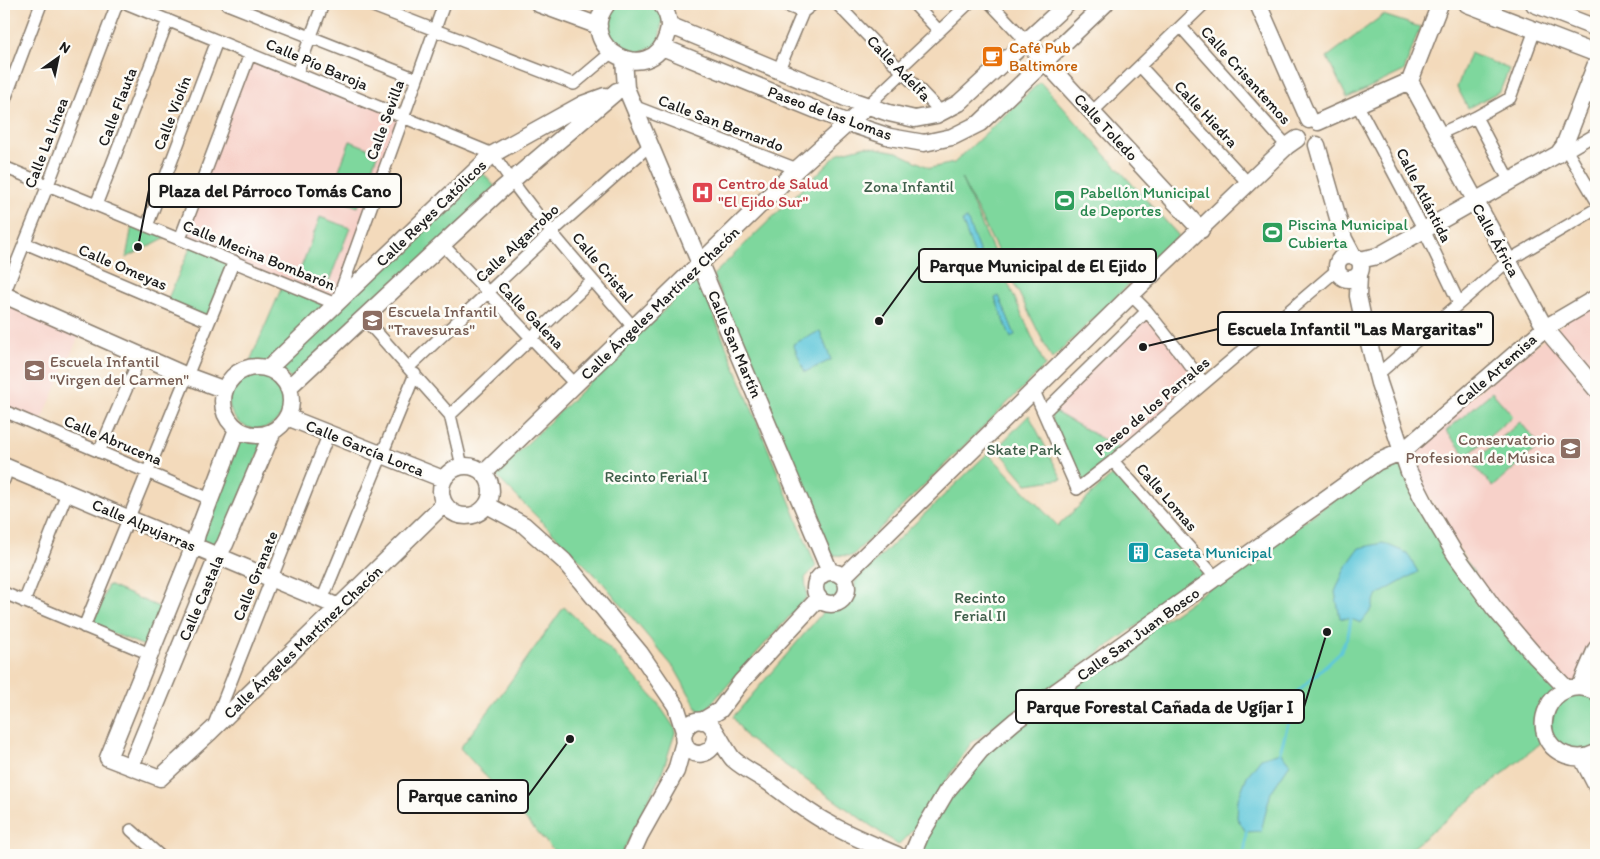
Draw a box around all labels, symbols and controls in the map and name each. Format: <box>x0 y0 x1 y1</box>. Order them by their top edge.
street label: Calle Crisantemos <box>1197 22 1295 128</box>
street label: Calle Adelfa <box>863 31 936 105</box>
north arrow <box>32 32 82 82</box>
street label: Calle Pío Baroja <box>263 34 372 94</box>
text: N <box>56 38 73 57</box>
place label: Café Pub Baltimore <box>1009 38 1078 75</box>
cafe icon: Café Pub Baltimore <box>981 44 1005 68</box>
street label: Calle Flauta <box>93 65 141 149</box>
street label: Calle Violín <box>149 73 195 153</box>
street label: Calle Sevilla <box>362 77 408 163</box>
street label: Calle Hiedra <box>1170 77 1242 151</box>
street label: Paseo de las Lomas <box>765 82 895 144</box>
street label: Calle Toledo <box>1070 89 1142 165</box>
street label: Calle San Bernardo <box>655 90 787 156</box>
street label: Calle La Línea <box>20 95 72 191</box>
street label: Calle Atlántida <box>1392 145 1456 245</box>
street label: Calle Reyes Católicos <box>372 155 490 271</box>
callout: Plaza del Párroco Tomás Cano <box>149 174 401 207</box>
place label: Centro de Salud "El Ejido Sur" <box>718 174 829 211</box>
park label: Zona Infantil <box>864 177 955 196</box>
text: Plaza del Párroco Tomás Cano <box>159 180 391 202</box>
hospital icon: Centro de Salud "El Ejido Sur" <box>690 180 714 204</box>
place label: Pabellón Municipal de Deportes <box>1080 183 1210 220</box>
sports icon: Pabellón Municipal de Deportes <box>1052 189 1076 213</box>
street label: Calle Algarrobo <box>471 200 563 286</box>
street label: Calle África <box>1468 200 1524 281</box>
place label: Piscina Municipal Cubierta <box>1288 215 1408 252</box>
street label: Calle Mecina Bombarón <box>180 216 338 294</box>
sports icon: Piscina Municipal Cubierta <box>1260 221 1284 245</box>
street label: Calle Ángeles Martínez Chacón <box>577 222 743 384</box>
street label: Calle Cristal <box>568 228 638 306</box>
street label: Calle Omeyas <box>76 240 170 294</box>
callout: Parque Municipal de El Ejido <box>919 249 1156 282</box>
text: Parque Municipal de El Ejido <box>929 255 1147 277</box>
street label: Calle Galena <box>494 277 568 353</box>
street label: Calle San Martín <box>704 287 766 401</box>
place label: Escuela Infantil "Travesuras" <box>388 302 498 339</box>
school or university icon: Escuela Infantil "Travesuras" <box>360 308 384 332</box>
callout: Escuela Infantil "Las Margaritas" <box>1218 312 1493 345</box>
text: Escuela Infantil "Las Margaritas" <box>1227 318 1483 340</box>
street label: Calle Artemisa <box>1452 330 1541 410</box>
place label: Escuela Infantil "Virgen del Carmen" <box>50 352 189 389</box>
street label: Paseo de los Parrales <box>1091 352 1213 460</box>
school or university icon: Escuela Infantil "Virgen del Carmen" <box>22 358 46 382</box>
street label: Calle Abrucena <box>61 411 165 469</box>
street label: Calle García Lorca <box>303 416 428 481</box>
place label: Conservatorio Profesional de Música <box>1405 430 1555 467</box>
school or university icon: Conservatorio Profesional de Música <box>1559 436 1583 460</box>
park label: Skate Park <box>987 440 1062 459</box>
street label: Calle Lomas <box>1132 459 1202 535</box>
park label: Recinto Ferial I <box>604 467 708 486</box>
street label: Calle Alpujarras <box>89 495 199 555</box>
street label: Calle Granate <box>228 528 282 624</box>
building icon: Caseta Municipal <box>1126 540 1150 564</box>
place label: Caseta Municipal <box>1154 543 1273 562</box>
street label: Calle Castala <box>174 552 228 644</box>
street label: Calle Ángeles Martínez Chacón <box>220 561 386 723</box>
street label: Calle San Juan Bosco <box>1073 583 1203 685</box>
park label: Recinto Ferial II <box>954 588 1006 625</box>
callout: Parque Forestal Cañada de Ugíjar I <box>1016 690 1304 723</box>
text: Parque Forestal Cañada de Ugíjar I <box>1027 696 1294 718</box>
callout: Parque canino <box>398 780 528 813</box>
text: Parque canino <box>408 785 518 807</box>

